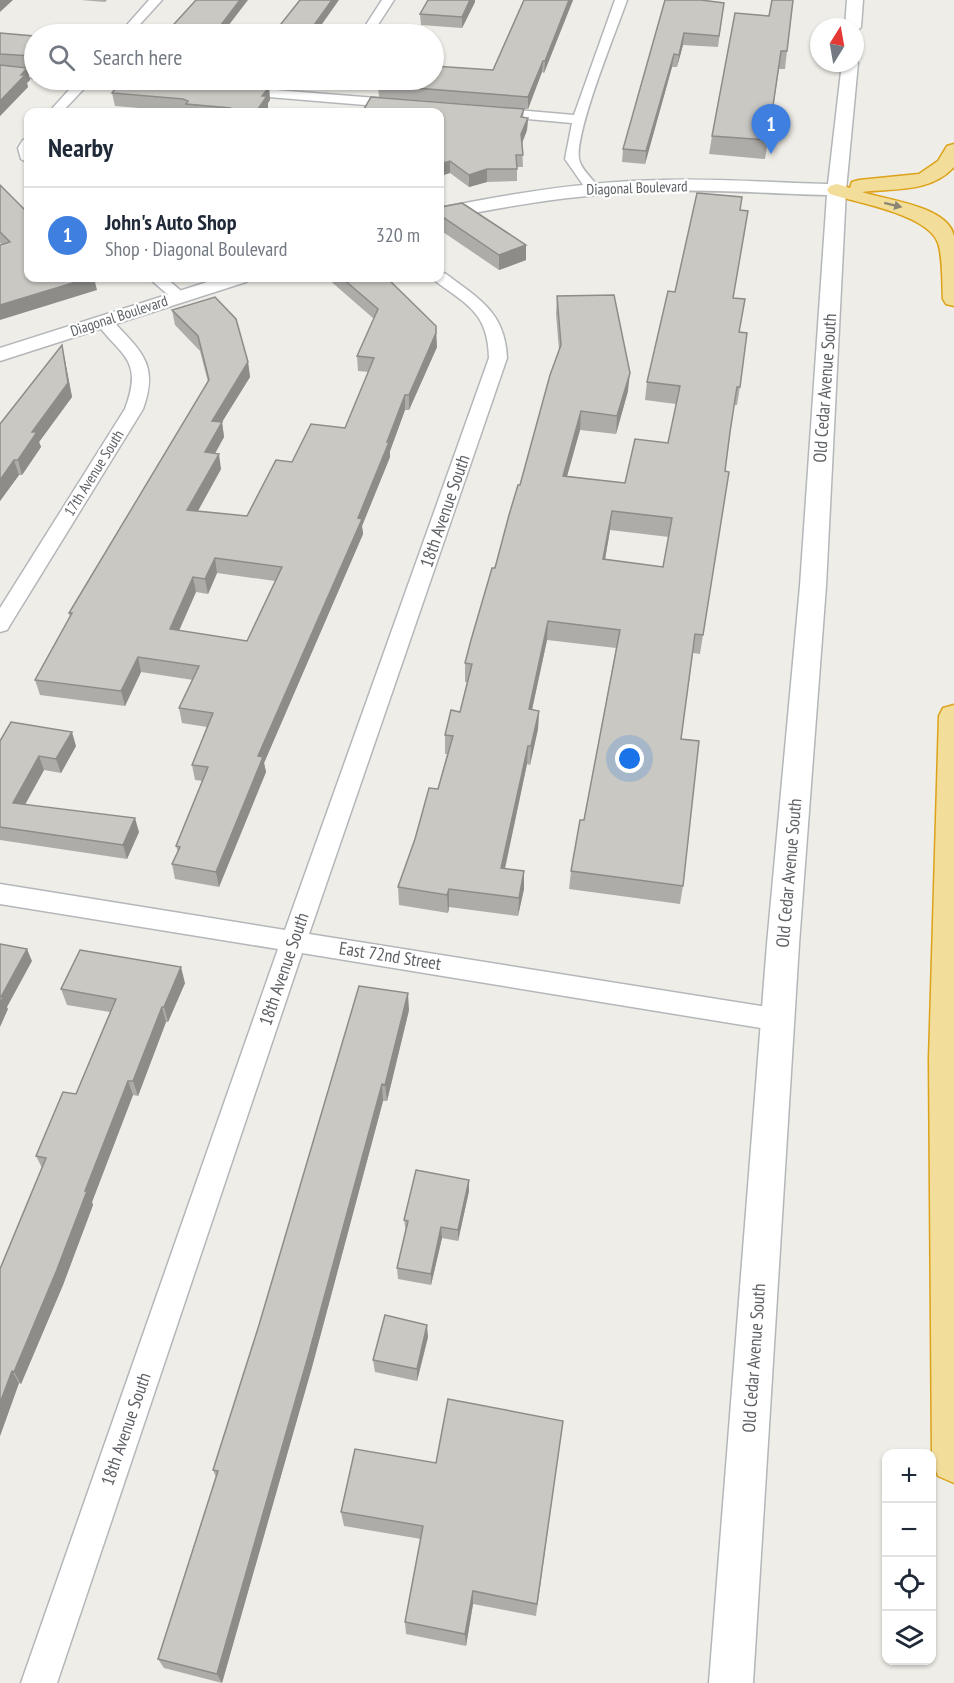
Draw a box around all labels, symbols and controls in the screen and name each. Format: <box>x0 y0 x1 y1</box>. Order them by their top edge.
north arrow <box>810 18 864 72</box>
search box <box>24 24 444 90</box>
icon: search <box>45 41 78 74</box>
text: Search here <box>93 43 182 71</box>
pin: 1 <box>752 104 790 154</box>
text: Nearby <box>48 131 113 164</box>
street label: Diagonal Boulevard <box>586 176 688 199</box>
one-way arrow <box>884 201 903 211</box>
text: John's Auto Shop <box>105 208 236 236</box>
text: 1 <box>63 222 72 248</box>
text: 320 m <box>376 222 420 248</box>
text: Shop · Diagonal Boulevard <box>105 236 287 262</box>
street label: Diagonal Boulevard <box>68 291 170 340</box>
street label: Old Cedar Avenue South <box>808 313 841 463</box>
street label: 17th Avenue South <box>60 426 128 519</box>
street label: 18th Avenue South <box>414 451 475 570</box>
your location <box>615 744 644 773</box>
street label: Old Cedar Avenue South <box>771 797 806 948</box>
street label: 18th Avenue South <box>253 909 314 1028</box>
street label: East 72nd Street <box>338 936 443 975</box>
street label: Old Cedar Avenue South <box>737 1283 770 1433</box>
street label: 18th Avenue South <box>95 1369 156 1488</box>
map controls <box>882 1449 936 1665</box>
button: + <box>882 1449 936 1503</box>
button: − <box>882 1503 936 1557</box>
button: locate <box>882 1557 936 1611</box>
button: layers <box>882 1611 936 1665</box>

